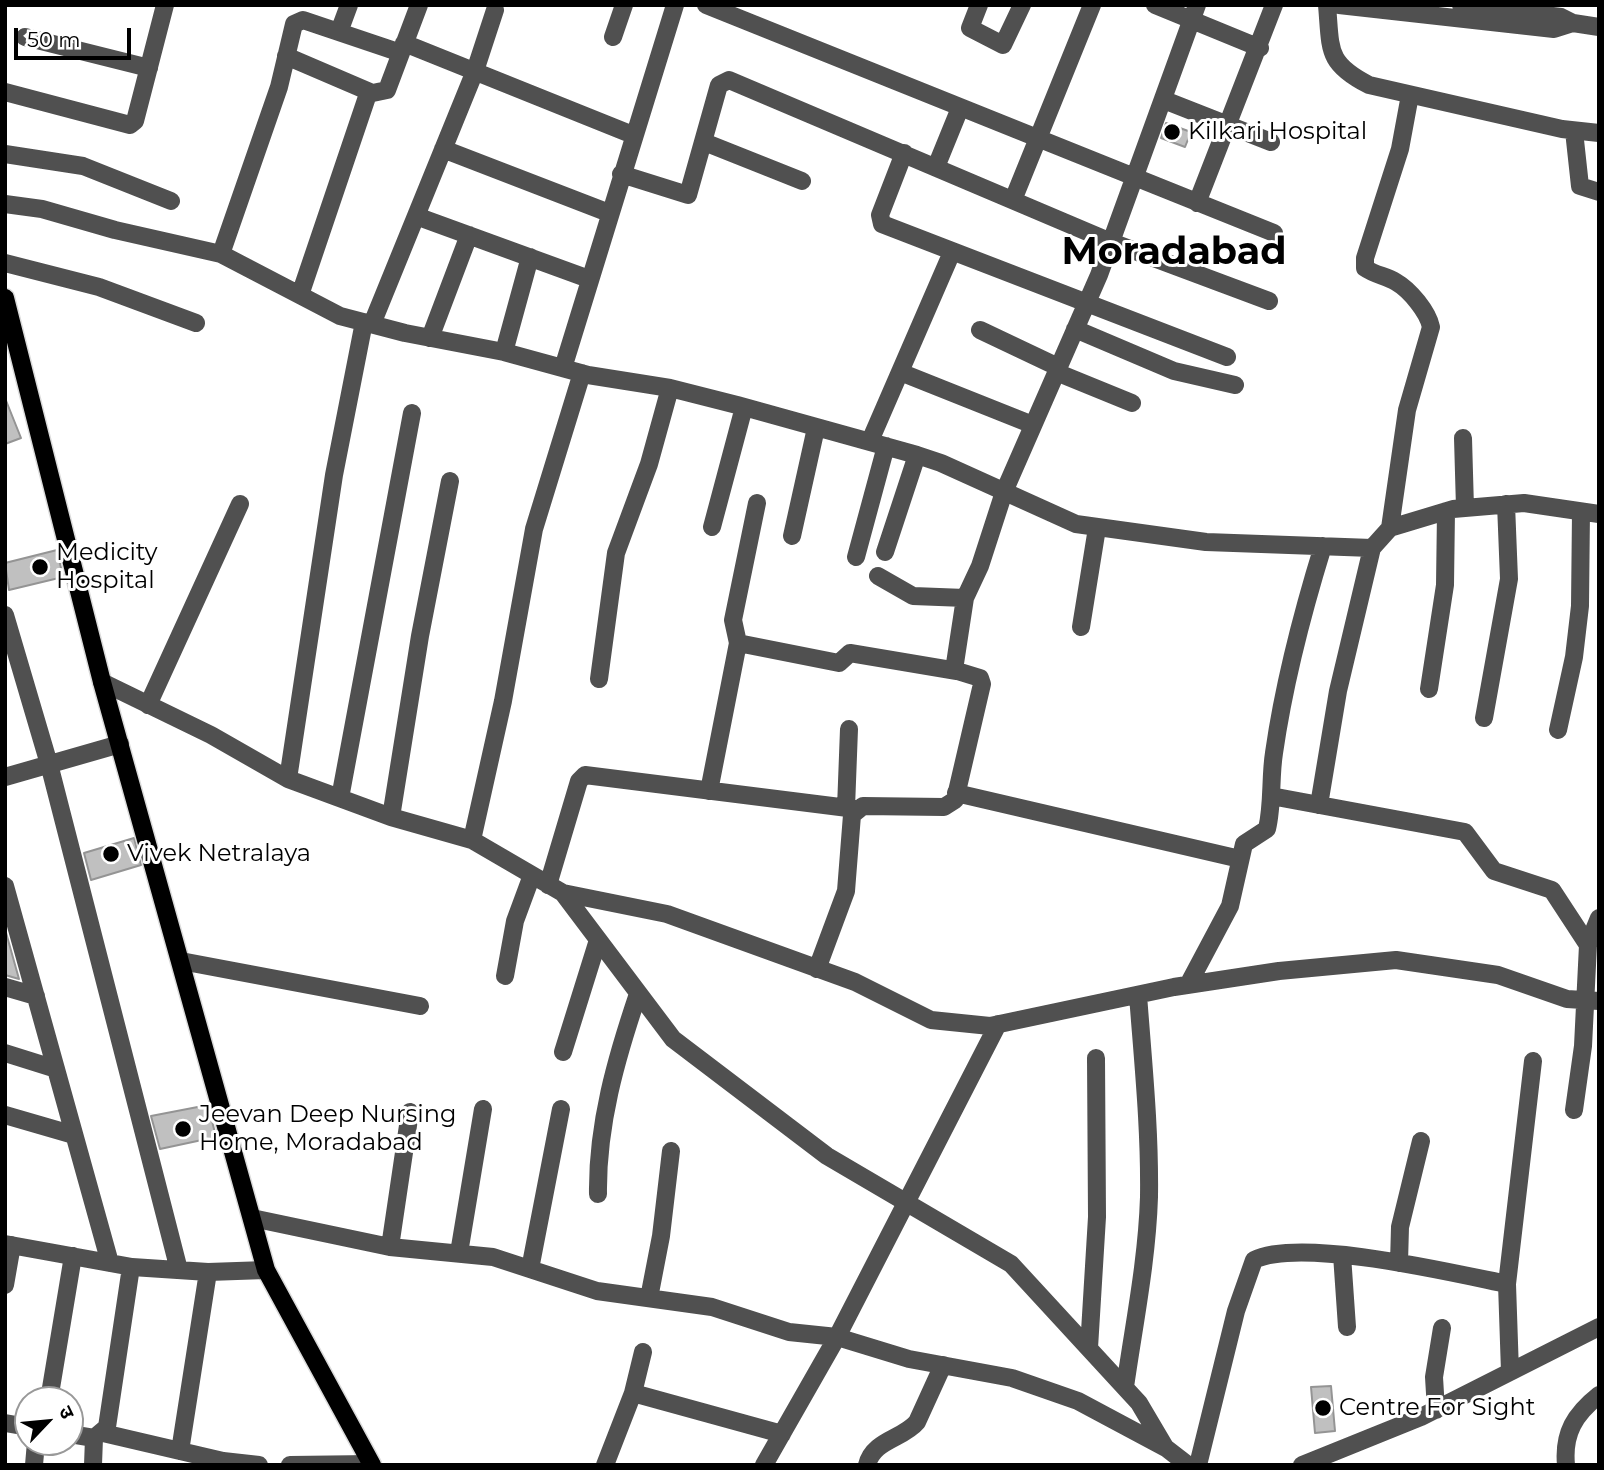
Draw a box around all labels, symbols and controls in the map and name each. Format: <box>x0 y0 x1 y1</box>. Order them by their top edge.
scale bar <box>18 14 135 58</box>
text: 50 m <box>27 27 81 52</box>
place label: Kilkari Hospital <box>1188 118 1367 146</box>
marker: Kilkari Hospital <box>1162 122 1182 142</box>
district label: Moradabad <box>1061 230 1287 276</box>
place label: Medicity Hospital <box>56 539 158 595</box>
marker: Medicity Hospital <box>30 557 50 577</box>
place label: Vivek Netralaya <box>127 840 311 868</box>
marker: Vivek Netralaya <box>101 844 121 864</box>
place label: Jeevan Deep Nursing Home, Moradabad <box>199 1101 456 1157</box>
marker: Jeevan Deep Nursing Home, Moradabad <box>173 1119 193 1139</box>
north arrow <box>14 1386 84 1456</box>
place label: Centre For Sight <box>1339 1394 1535 1422</box>
marker: Centre For Sight <box>1313 1398 1333 1418</box>
text: उ <box>54 1402 79 1422</box>

